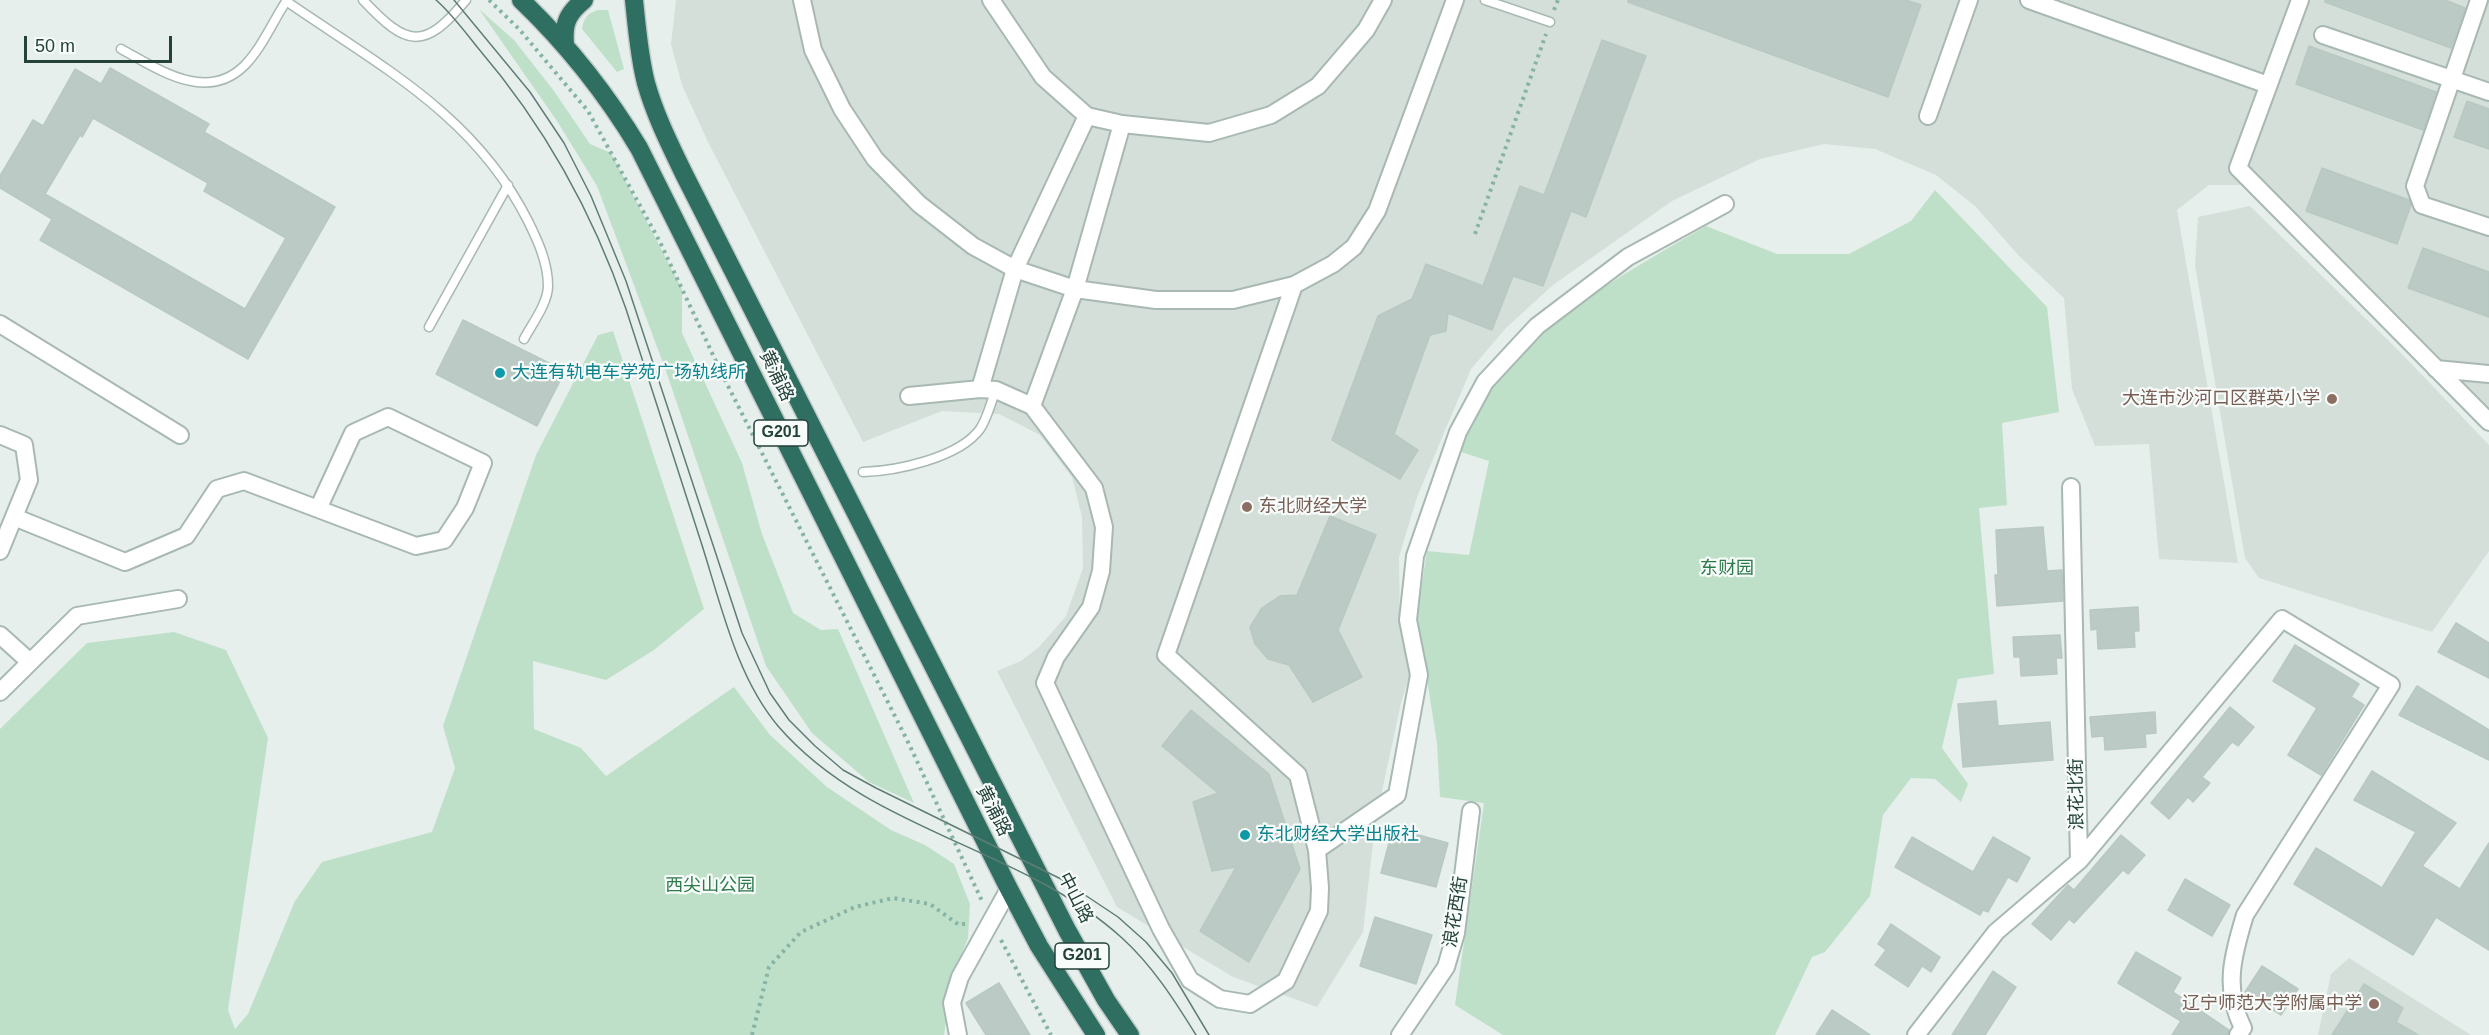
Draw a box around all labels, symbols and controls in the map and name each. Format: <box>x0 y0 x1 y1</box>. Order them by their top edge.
scale bar <box>27 24 176 62</box>
text: 50 m <box>35 36 75 56</box>
street label: 黄浦路 <box>754 347 798 405</box>
place label: 大连有轨电车学苑广场轨线所 <box>512 362 746 384</box>
marker: 大连有轨电车学苑广场轨线所 <box>493 366 507 380</box>
place label: 大连市沙河口区群英小学 <box>2122 388 2320 410</box>
marker: 大连市沙河口区群英小学 <box>2325 392 2339 406</box>
road number: G201 <box>754 420 808 446</box>
place label: 东北财经大学 <box>1259 496 1367 518</box>
marker: 东北财经大学 <box>1240 500 1254 514</box>
park label: 东财园 <box>1700 558 1754 580</box>
street label: 浪花北街 <box>2066 758 2088 830</box>
street label: 黄浦路 <box>971 782 1015 840</box>
place label: 东北财经大学出版社 <box>1257 824 1419 846</box>
marker: 东北财经大学出版社 <box>1238 828 1252 842</box>
street label: 中山路 <box>1053 869 1097 927</box>
park label: 西尖山公园 <box>665 875 755 897</box>
street label: 浪花西街 <box>1440 875 1472 949</box>
road number: G201 <box>1055 943 1109 969</box>
place label: 辽宁师范大学附属中学 <box>2182 993 2362 1015</box>
marker: 辽宁师范大学附属中学 <box>2367 997 2381 1011</box>

